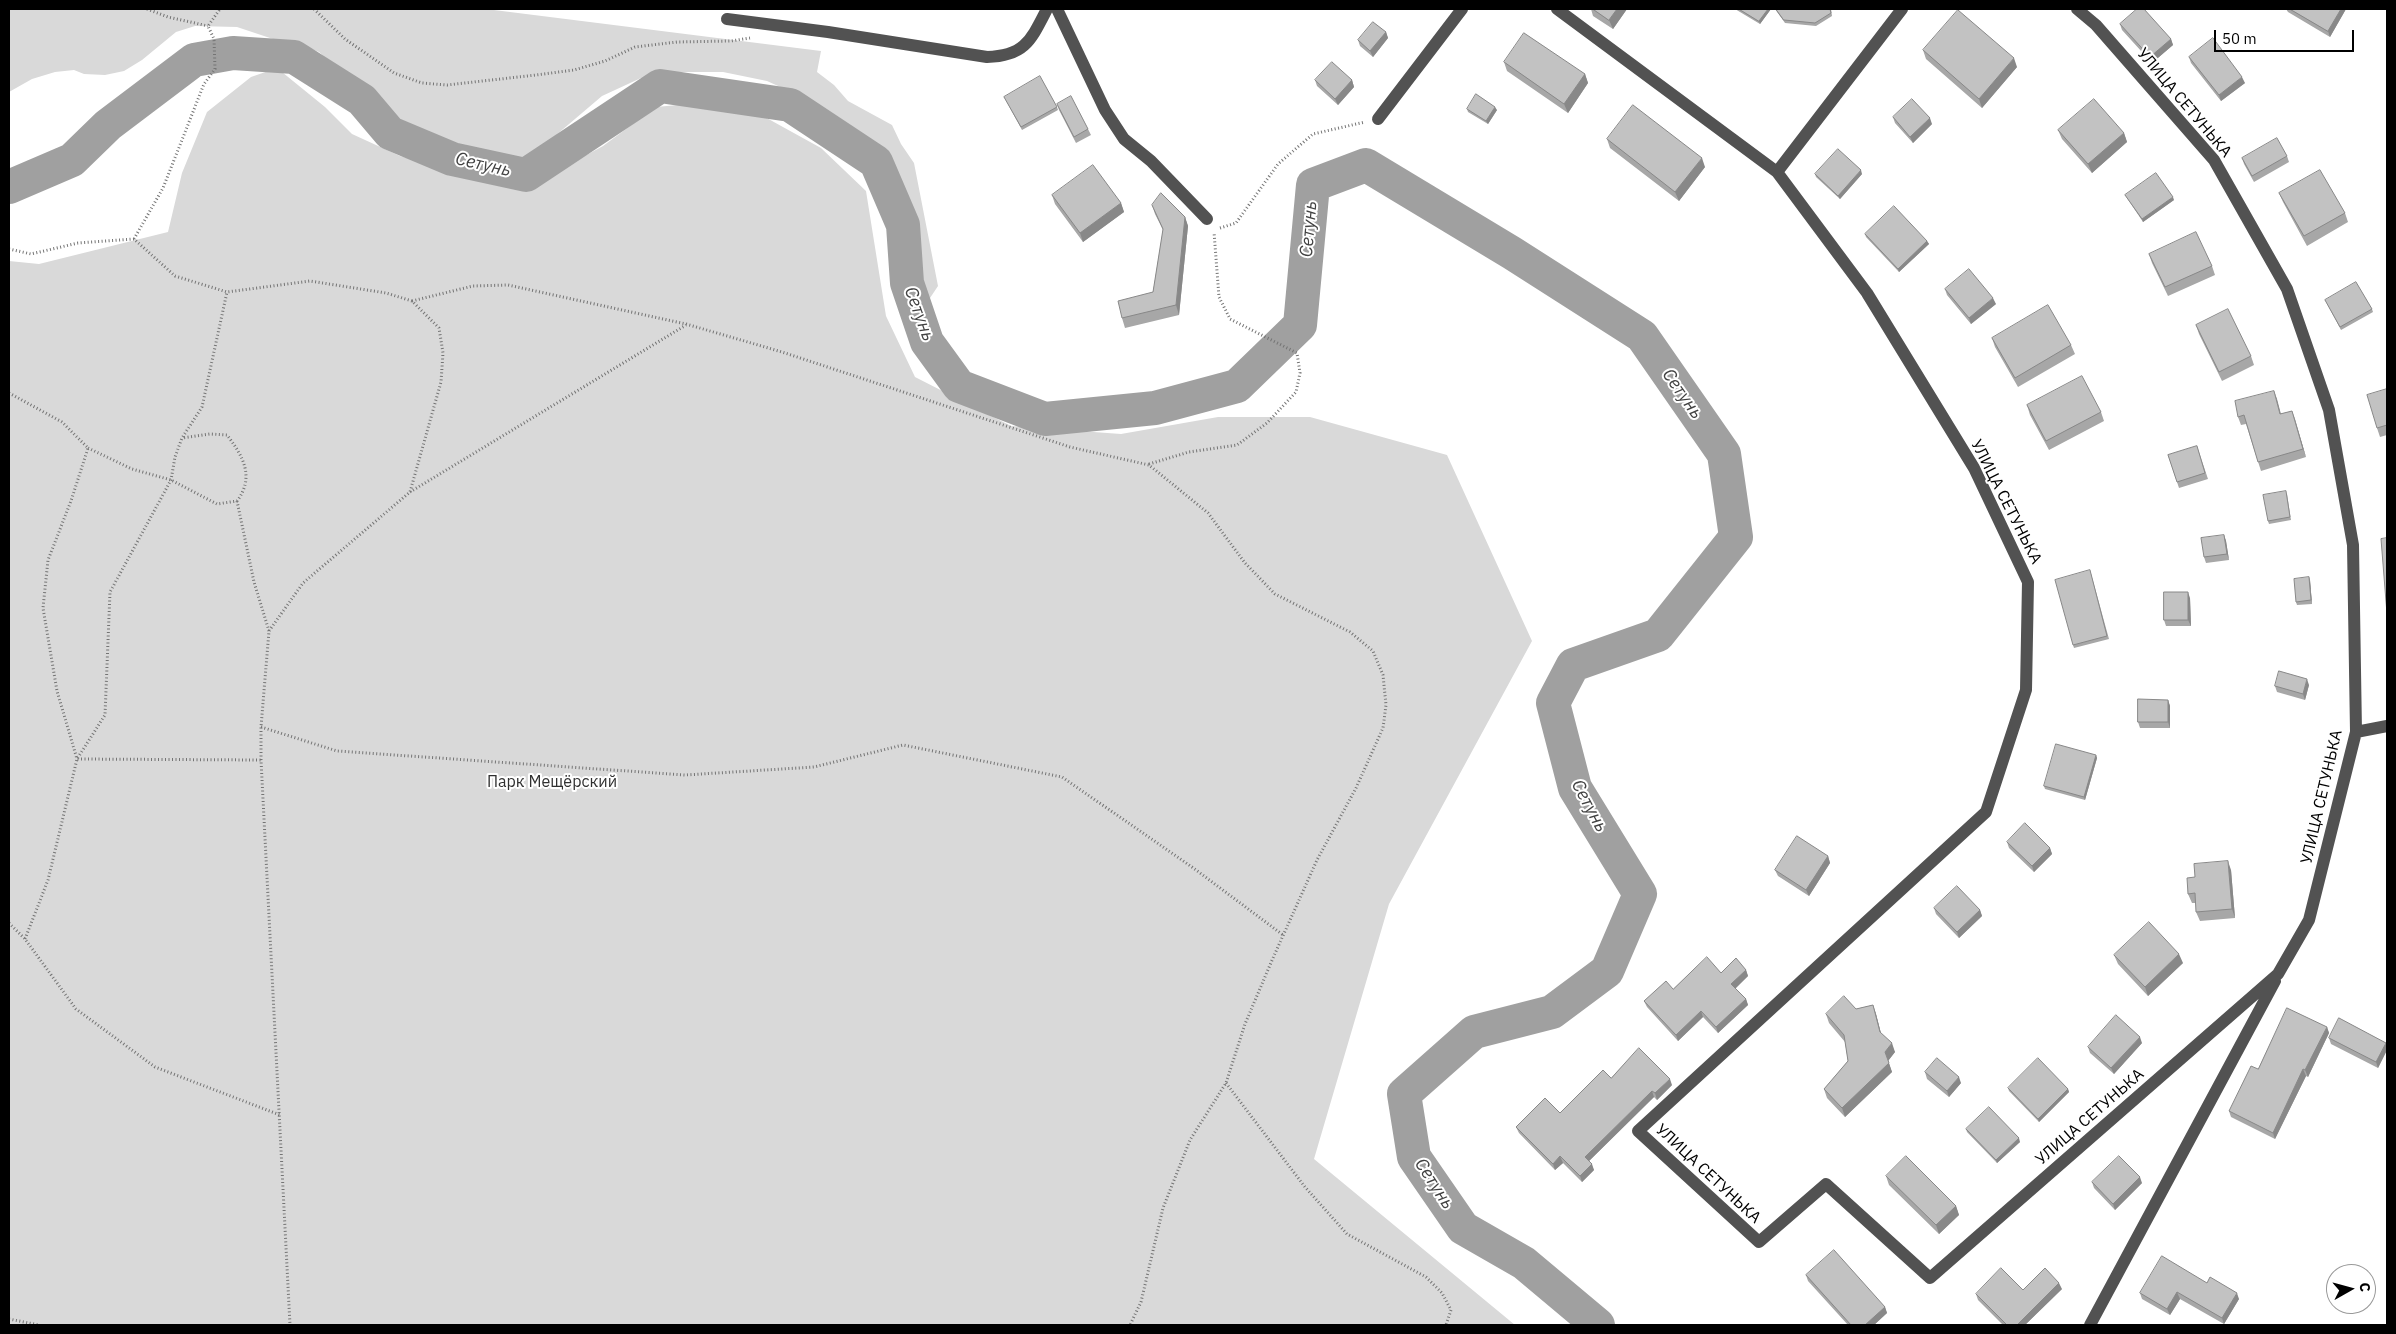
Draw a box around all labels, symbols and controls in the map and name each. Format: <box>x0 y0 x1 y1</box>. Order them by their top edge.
scale bar <box>2216 20 2356 52</box>
text: 50 m <box>2222 29 2257 48</box>
street label: УЛИЦА СЕТУНЬКА <box>2133 44 2235 162</box>
water label: Сетунь <box>453 148 513 182</box>
water label: Сетунь <box>1296 200 1322 258</box>
water label: Сетунь <box>899 284 939 344</box>
water label: Сетунь <box>1657 365 1707 423</box>
street label: УЛИЦА СЕТУНЬКА <box>1966 437 2046 567</box>
street label: УЛИЦА СЕТУНЬКА <box>2297 728 2347 866</box>
park label: Парк Мещёрский <box>487 772 617 792</box>
water label: Сетунь <box>1566 776 1612 836</box>
street label: УЛИЦА СЕТУНЬКА <box>2032 1065 2148 1169</box>
street label: УЛИЦА СЕТУНЬКА <box>1651 1120 1765 1228</box>
water label: Сетунь <box>1410 1155 1458 1213</box>
north arrow <box>2326 1264 2376 1314</box>
text: С <box>2355 1282 2374 1293</box>

